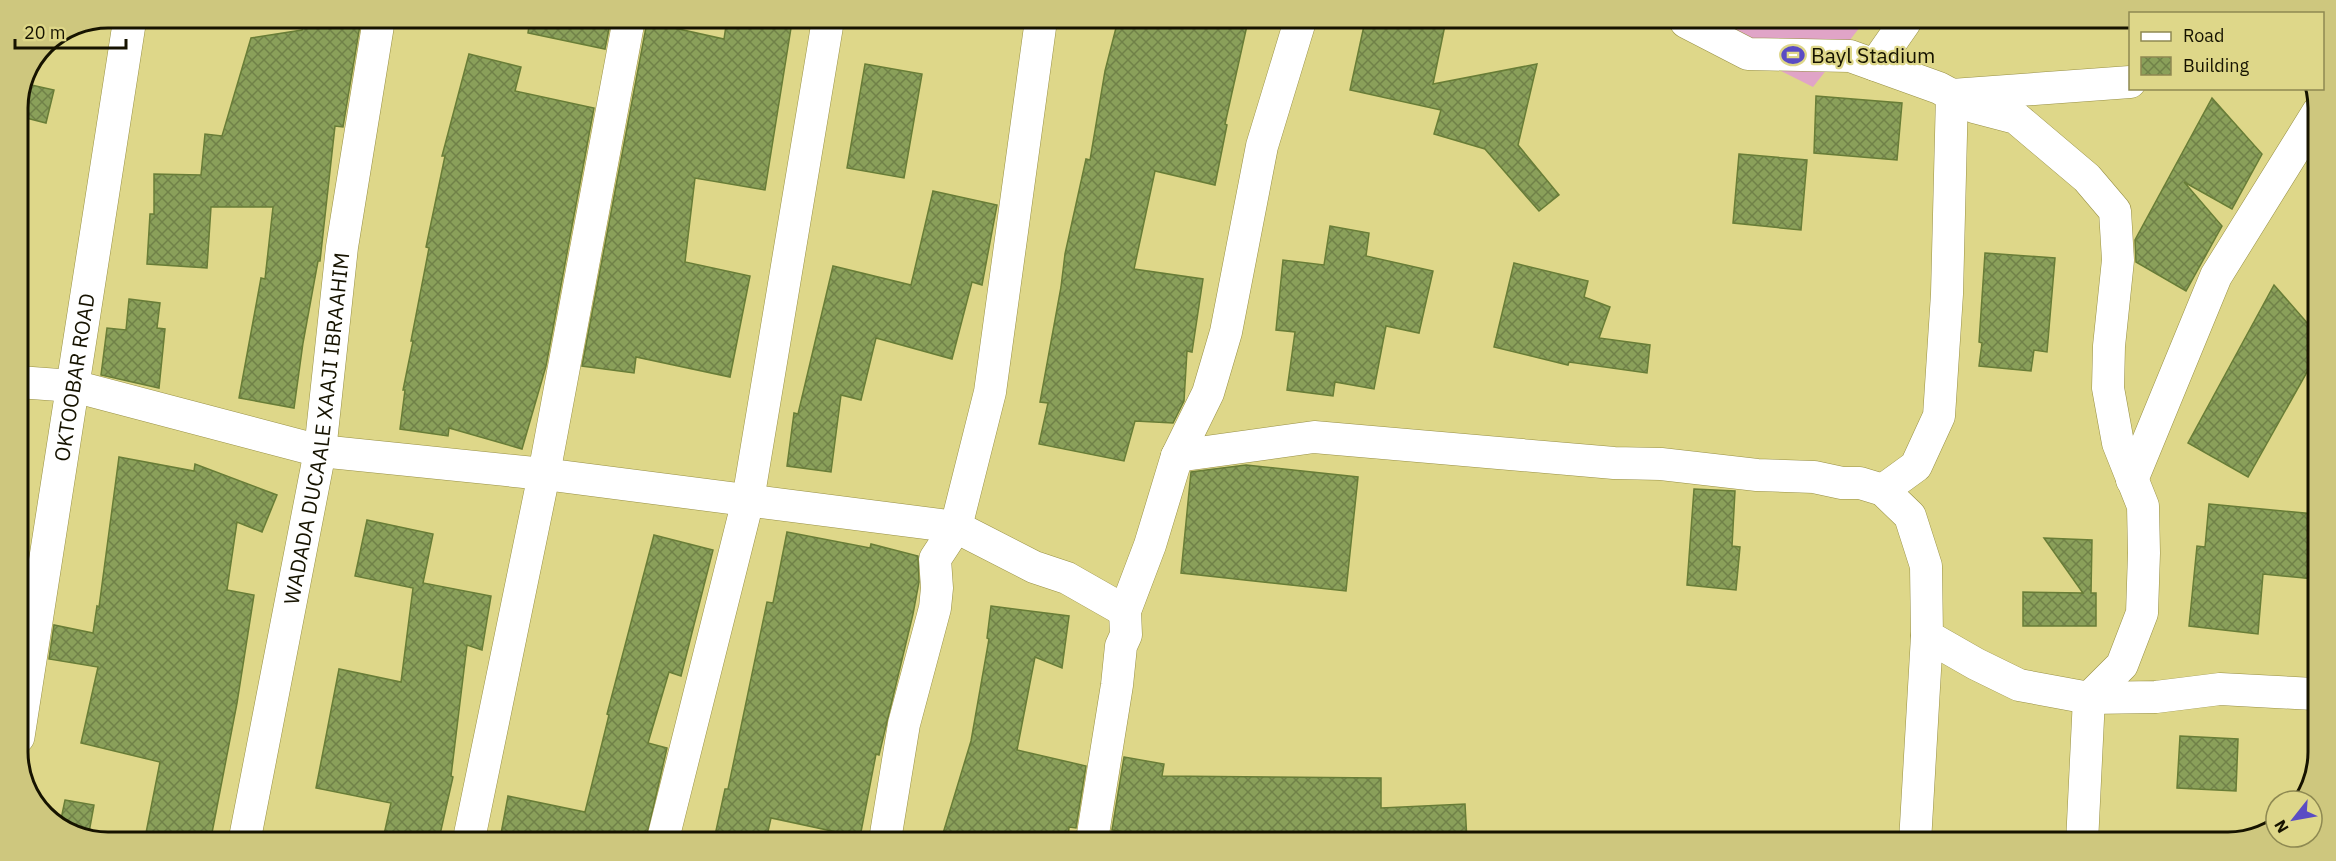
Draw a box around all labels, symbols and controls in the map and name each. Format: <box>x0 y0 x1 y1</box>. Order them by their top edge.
scale bar <box>15 12 126 50</box>
legend <box>2129 12 2324 90</box>
text: 20 m <box>24 21 66 44</box>
text: Road <box>2183 24 2224 47</box>
place label: Bayl Stadium <box>1811 41 1935 69</box>
sports icon: Bayl Stadium <box>1780 42 1806 68</box>
text: Building <box>2183 54 2250 77</box>
street label: WADADA DUCAALE XAAJI IBRAAHIM <box>277 251 355 607</box>
street label: OKTOOBAR ROAD <box>47 291 101 463</box>
north arrow <box>2264 789 2324 849</box>
text: N <box>2270 817 2293 837</box>

